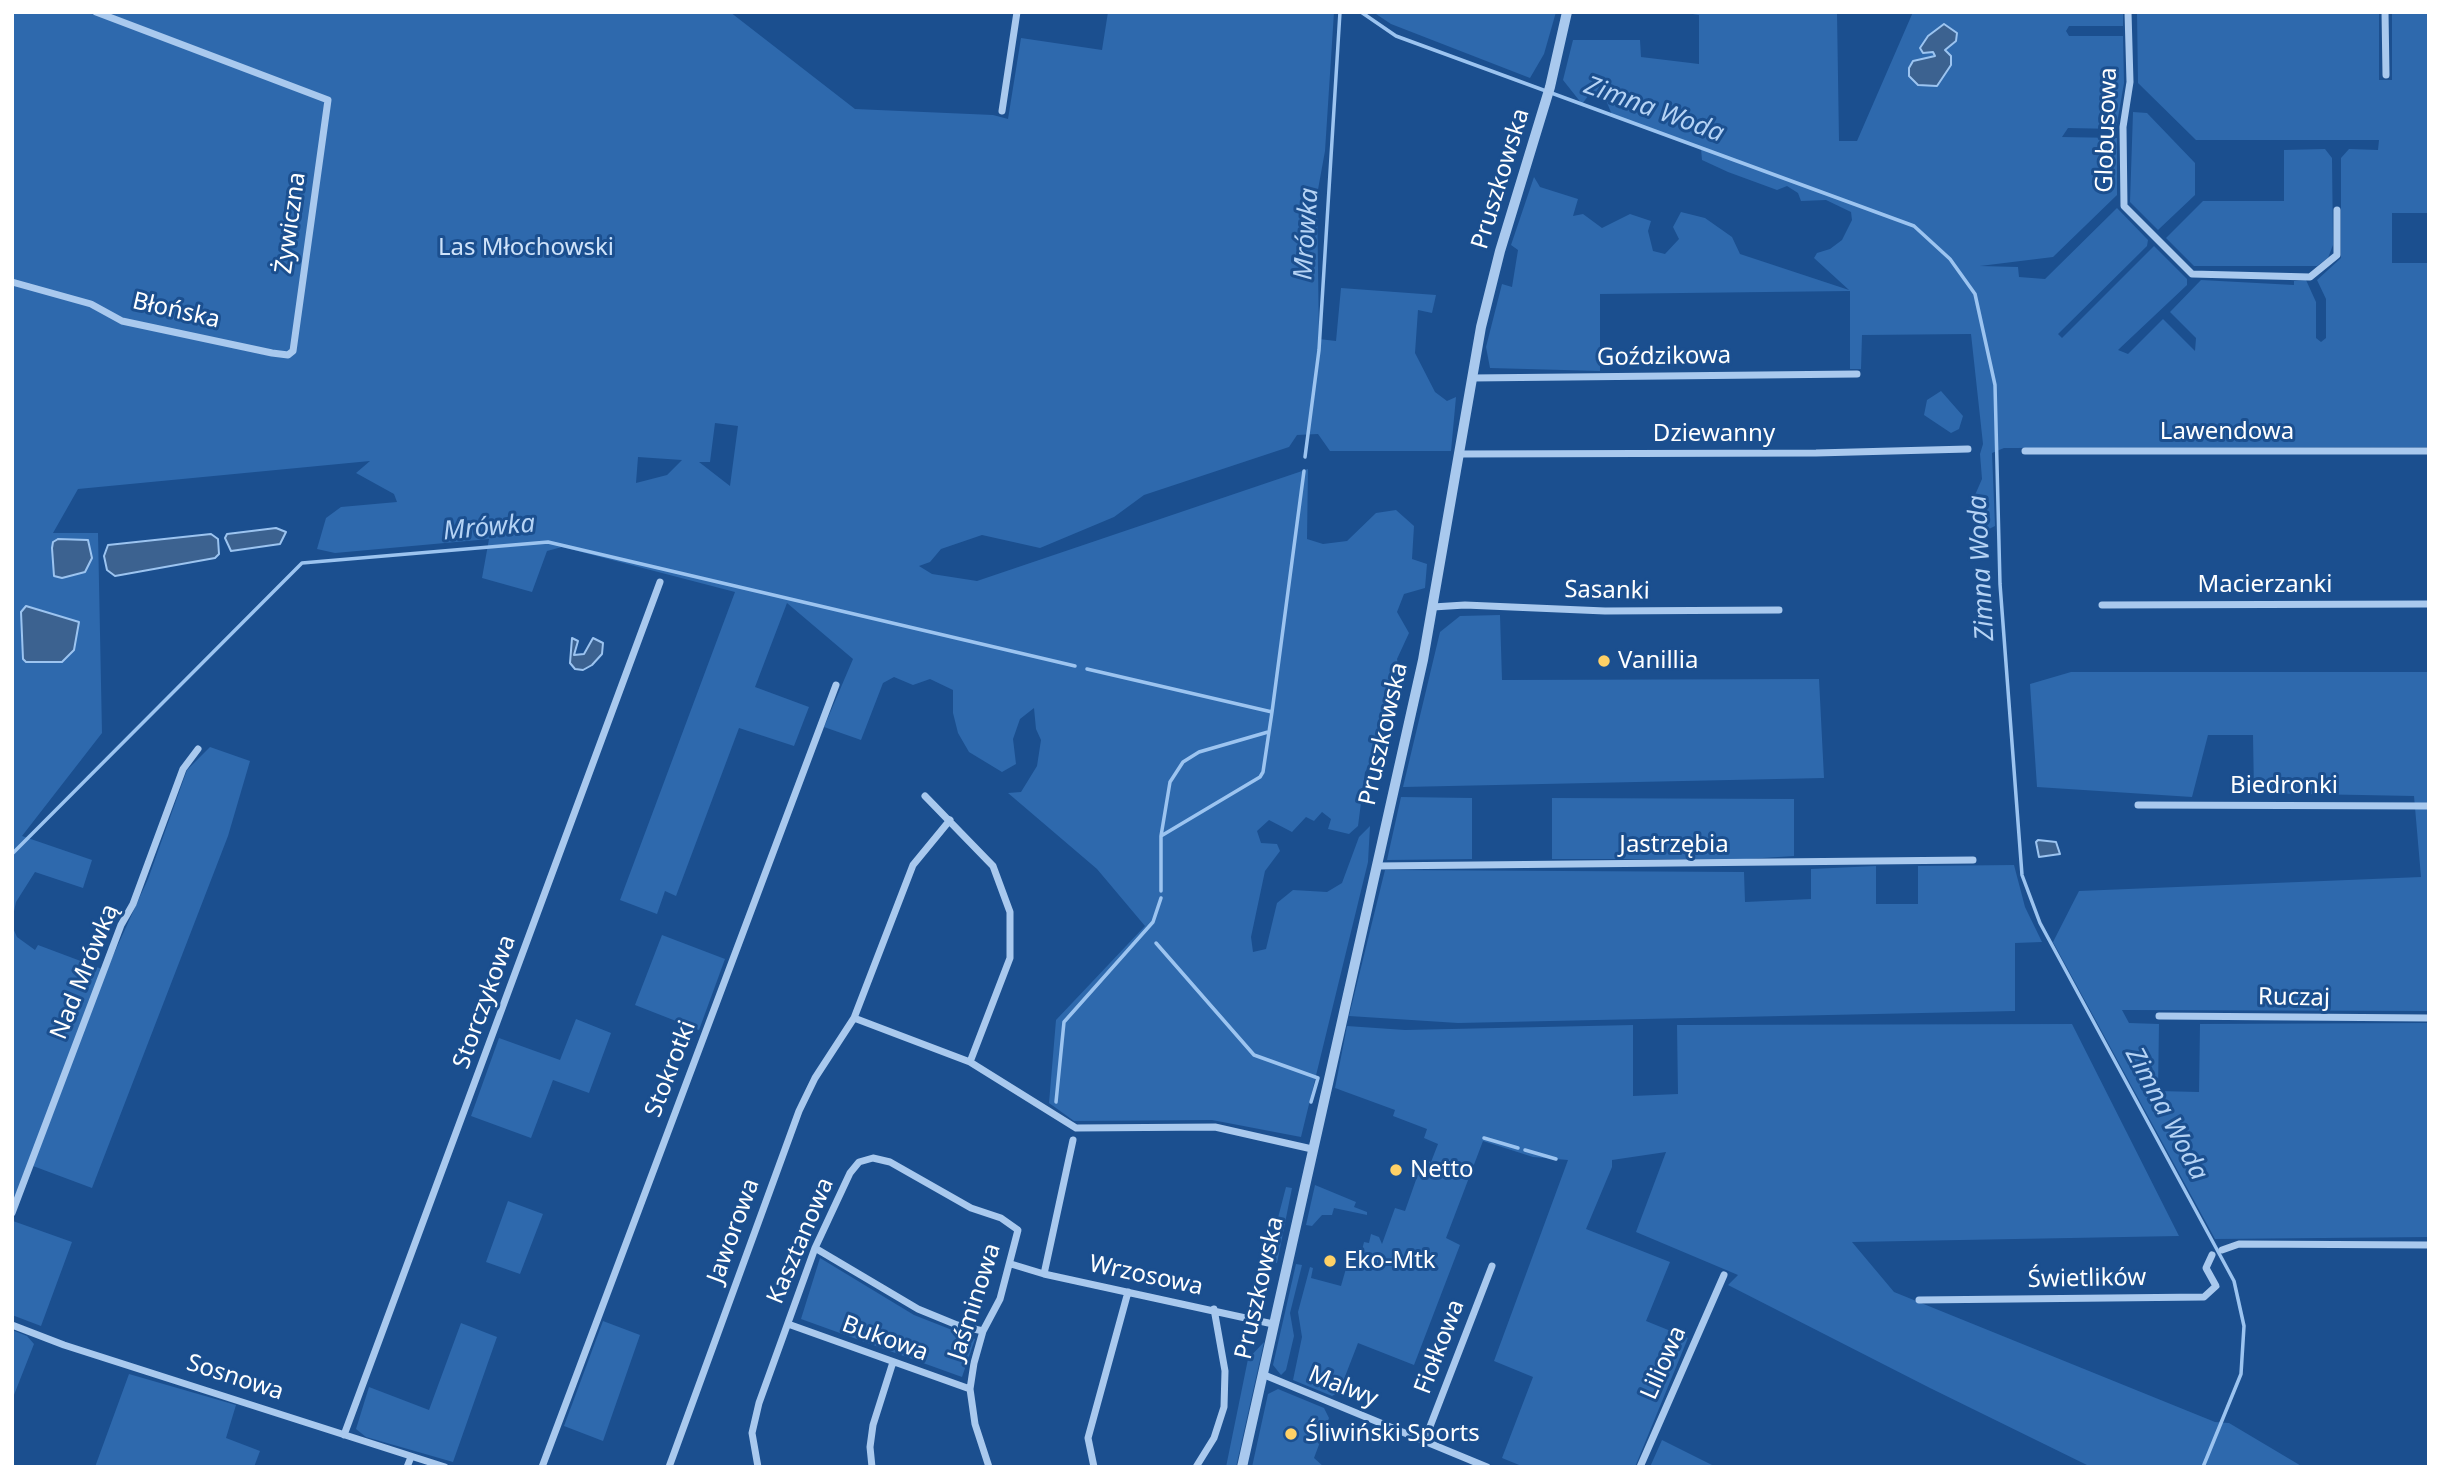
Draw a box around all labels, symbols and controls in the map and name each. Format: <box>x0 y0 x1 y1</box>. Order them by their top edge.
street label: Globusowa <box>2090 67 2124 193</box>
water label: Zimna Woda <box>1580 70 1728 150</box>
street label: Pruszkowska <box>1466 105 1536 253</box>
street label: Żywiczna <box>270 170 312 276</box>
water label: Mrówka <box>1288 187 1326 281</box>
park label: Las Młochowski <box>438 234 614 262</box>
street label: Błońska <box>129 287 223 335</box>
street label: Goździkowa <box>1597 341 1731 373</box>
street label: Lawendowa <box>2160 418 2294 446</box>
street label: Dziewanny <box>1653 420 1775 448</box>
water label: Zimna Woda <box>1963 494 2001 642</box>
water label: Mrówka <box>442 508 536 548</box>
street label: Macierzanki <box>2198 571 2332 599</box>
street label: Sasanki <box>1564 576 1650 606</box>
place label: Vanillia <box>1618 647 1698 675</box>
marker: Vanillia <box>1596 653 1612 669</box>
street label: Pruszkowska <box>1354 660 1414 808</box>
street label: Biedronki <box>2230 772 2338 800</box>
street label: Jastrzębia <box>1619 831 1729 859</box>
street label: Nad Mrówką <box>45 900 125 1044</box>
street label: Storczykowa <box>448 931 522 1073</box>
street label: Ruczaj <box>2258 983 2330 1013</box>
street label: Stokrotki <box>639 1017 703 1121</box>
water label: Zimna Woda <box>2118 1042 2214 1186</box>
place label: Netto <box>1410 1156 1474 1184</box>
marker: Netto <box>1388 1162 1404 1178</box>
street label: Kasztanowa <box>761 1174 841 1308</box>
street label: Jaworowa <box>702 1175 766 1287</box>
street label: Pruszkowska <box>1230 1214 1290 1362</box>
street label: Jaśminowa <box>943 1240 1007 1364</box>
place label: Eko-Mtk <box>1344 1247 1436 1275</box>
street label: Wrzosowa <box>1086 1250 1206 1302</box>
marker: Eko-Mtk <box>1322 1253 1338 1269</box>
street label: Świetlików <box>2027 1264 2147 1294</box>
street label: Fiołkowa <box>1409 1296 1471 1398</box>
street label: Bukowa <box>838 1310 932 1368</box>
street label: Liliowa <box>1635 1322 1693 1404</box>
street label: Sosnowa <box>183 1349 287 1407</box>
street label: Malwy <box>1304 1360 1382 1414</box>
place label: Śliwiński Sports <box>1305 1420 1480 1448</box>
marker: Śliwiński Sports <box>1283 1426 1299 1442</box>

